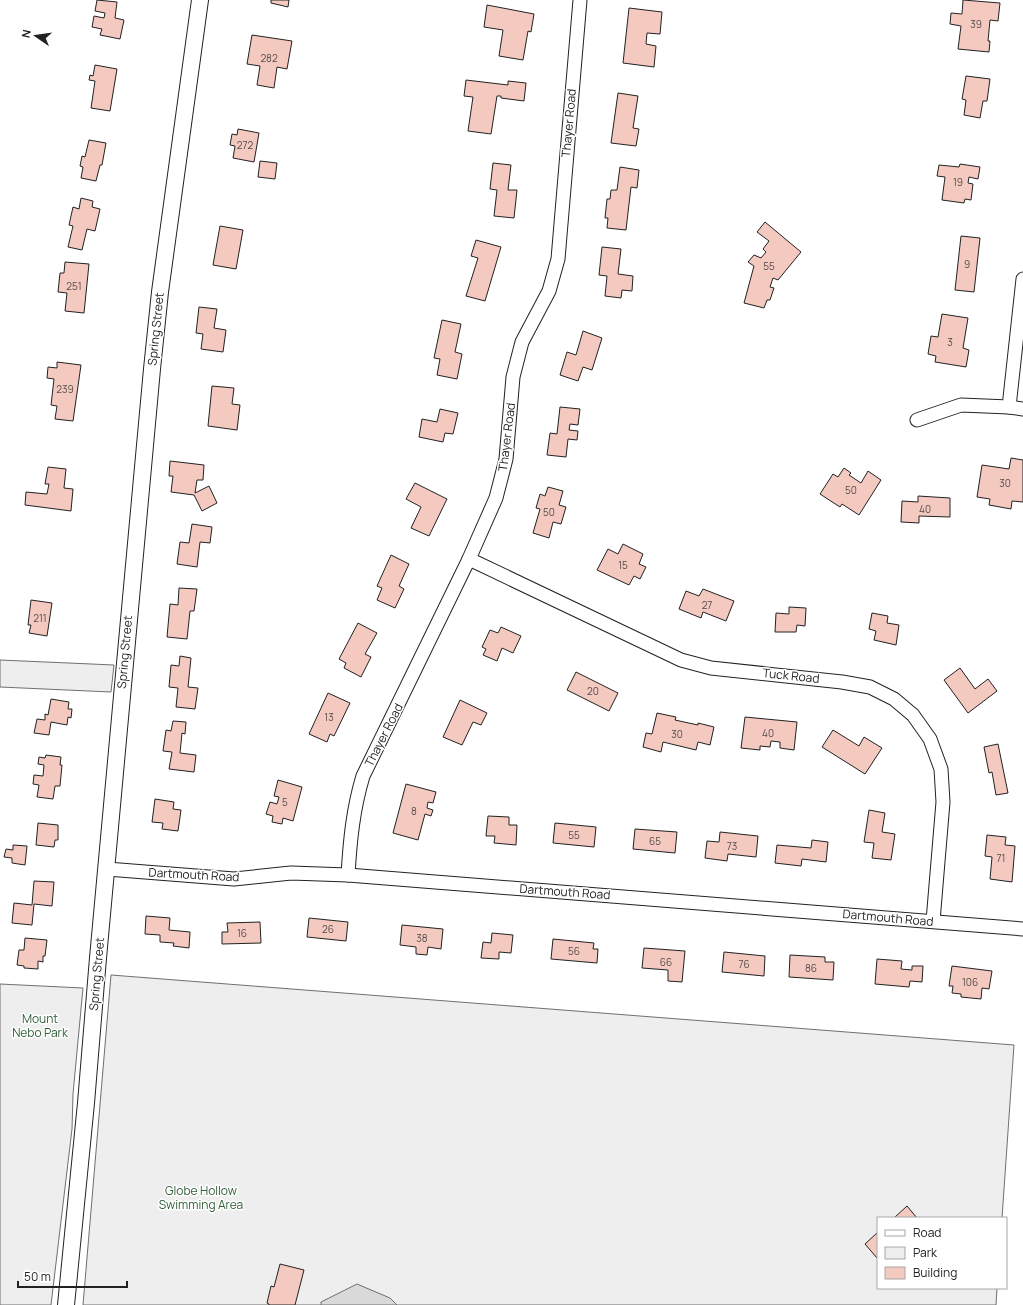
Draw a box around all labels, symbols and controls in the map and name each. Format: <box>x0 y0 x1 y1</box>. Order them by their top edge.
north arrow <box>16 16 56 56</box>
house number: 39 <box>970 17 982 31</box>
text: N <box>18 28 34 39</box>
house number: 282 <box>260 51 278 65</box>
street label: Thayer Road <box>557 88 580 158</box>
house number: 272 <box>237 138 254 152</box>
house number: 19 <box>953 175 963 189</box>
house number: 9 <box>964 257 970 271</box>
house number: 55 <box>763 259 775 273</box>
house number: 251 <box>66 279 82 293</box>
street label: Spring Street <box>143 291 168 366</box>
house number: 3 <box>947 335 953 349</box>
house number: 239 <box>56 382 74 396</box>
street label: Thayer Road <box>494 402 519 472</box>
house number: 30 <box>999 476 1011 490</box>
house number: 50 <box>845 483 857 497</box>
house number: 40 <box>919 502 931 516</box>
house number: 50 <box>543 505 555 519</box>
house number: 15 <box>618 558 628 572</box>
house number: 27 <box>702 598 712 612</box>
house number: 211 <box>33 611 47 625</box>
street label: Spring Street <box>113 614 136 689</box>
street label: Tuck Road <box>762 664 820 687</box>
house number: 20 <box>587 684 599 698</box>
street label: Thayer Road <box>360 700 407 769</box>
house number: 13 <box>324 710 334 724</box>
house number: 40 <box>762 726 774 740</box>
house number: 30 <box>671 727 683 741</box>
house number: 5 <box>282 795 288 809</box>
house number: 8 <box>411 804 417 818</box>
house number: 55 <box>568 828 580 842</box>
house number: 65 <box>649 834 661 848</box>
house number: 73 <box>727 839 737 853</box>
house number: 71 <box>997 851 1005 865</box>
street label: Dartmouth Road <box>148 864 240 885</box>
street label: Dartmouth Road <box>519 880 611 903</box>
street label: Dartmouth Road <box>842 905 934 930</box>
house number: 26 <box>322 922 334 936</box>
house number: 16 <box>237 926 247 940</box>
house number: 38 <box>416 931 428 945</box>
street label: Spring Street <box>85 936 108 1011</box>
house number: 56 <box>568 944 580 958</box>
house number: 66 <box>660 955 672 969</box>
house number: 76 <box>738 957 750 971</box>
house number: 86 <box>805 961 817 975</box>
house number: 106 <box>962 975 978 989</box>
park label: Mount Nebo Park <box>12 1010 69 1041</box>
park label: Globe Hollow Swimming Area <box>159 1182 243 1213</box>
legend <box>877 1217 1007 1289</box>
text: Road <box>913 1224 941 1241</box>
text: Park <box>913 1244 938 1261</box>
scale bar <box>18 1263 127 1289</box>
text: Building <box>913 1264 957 1281</box>
text: 50 m <box>24 1268 51 1285</box>

